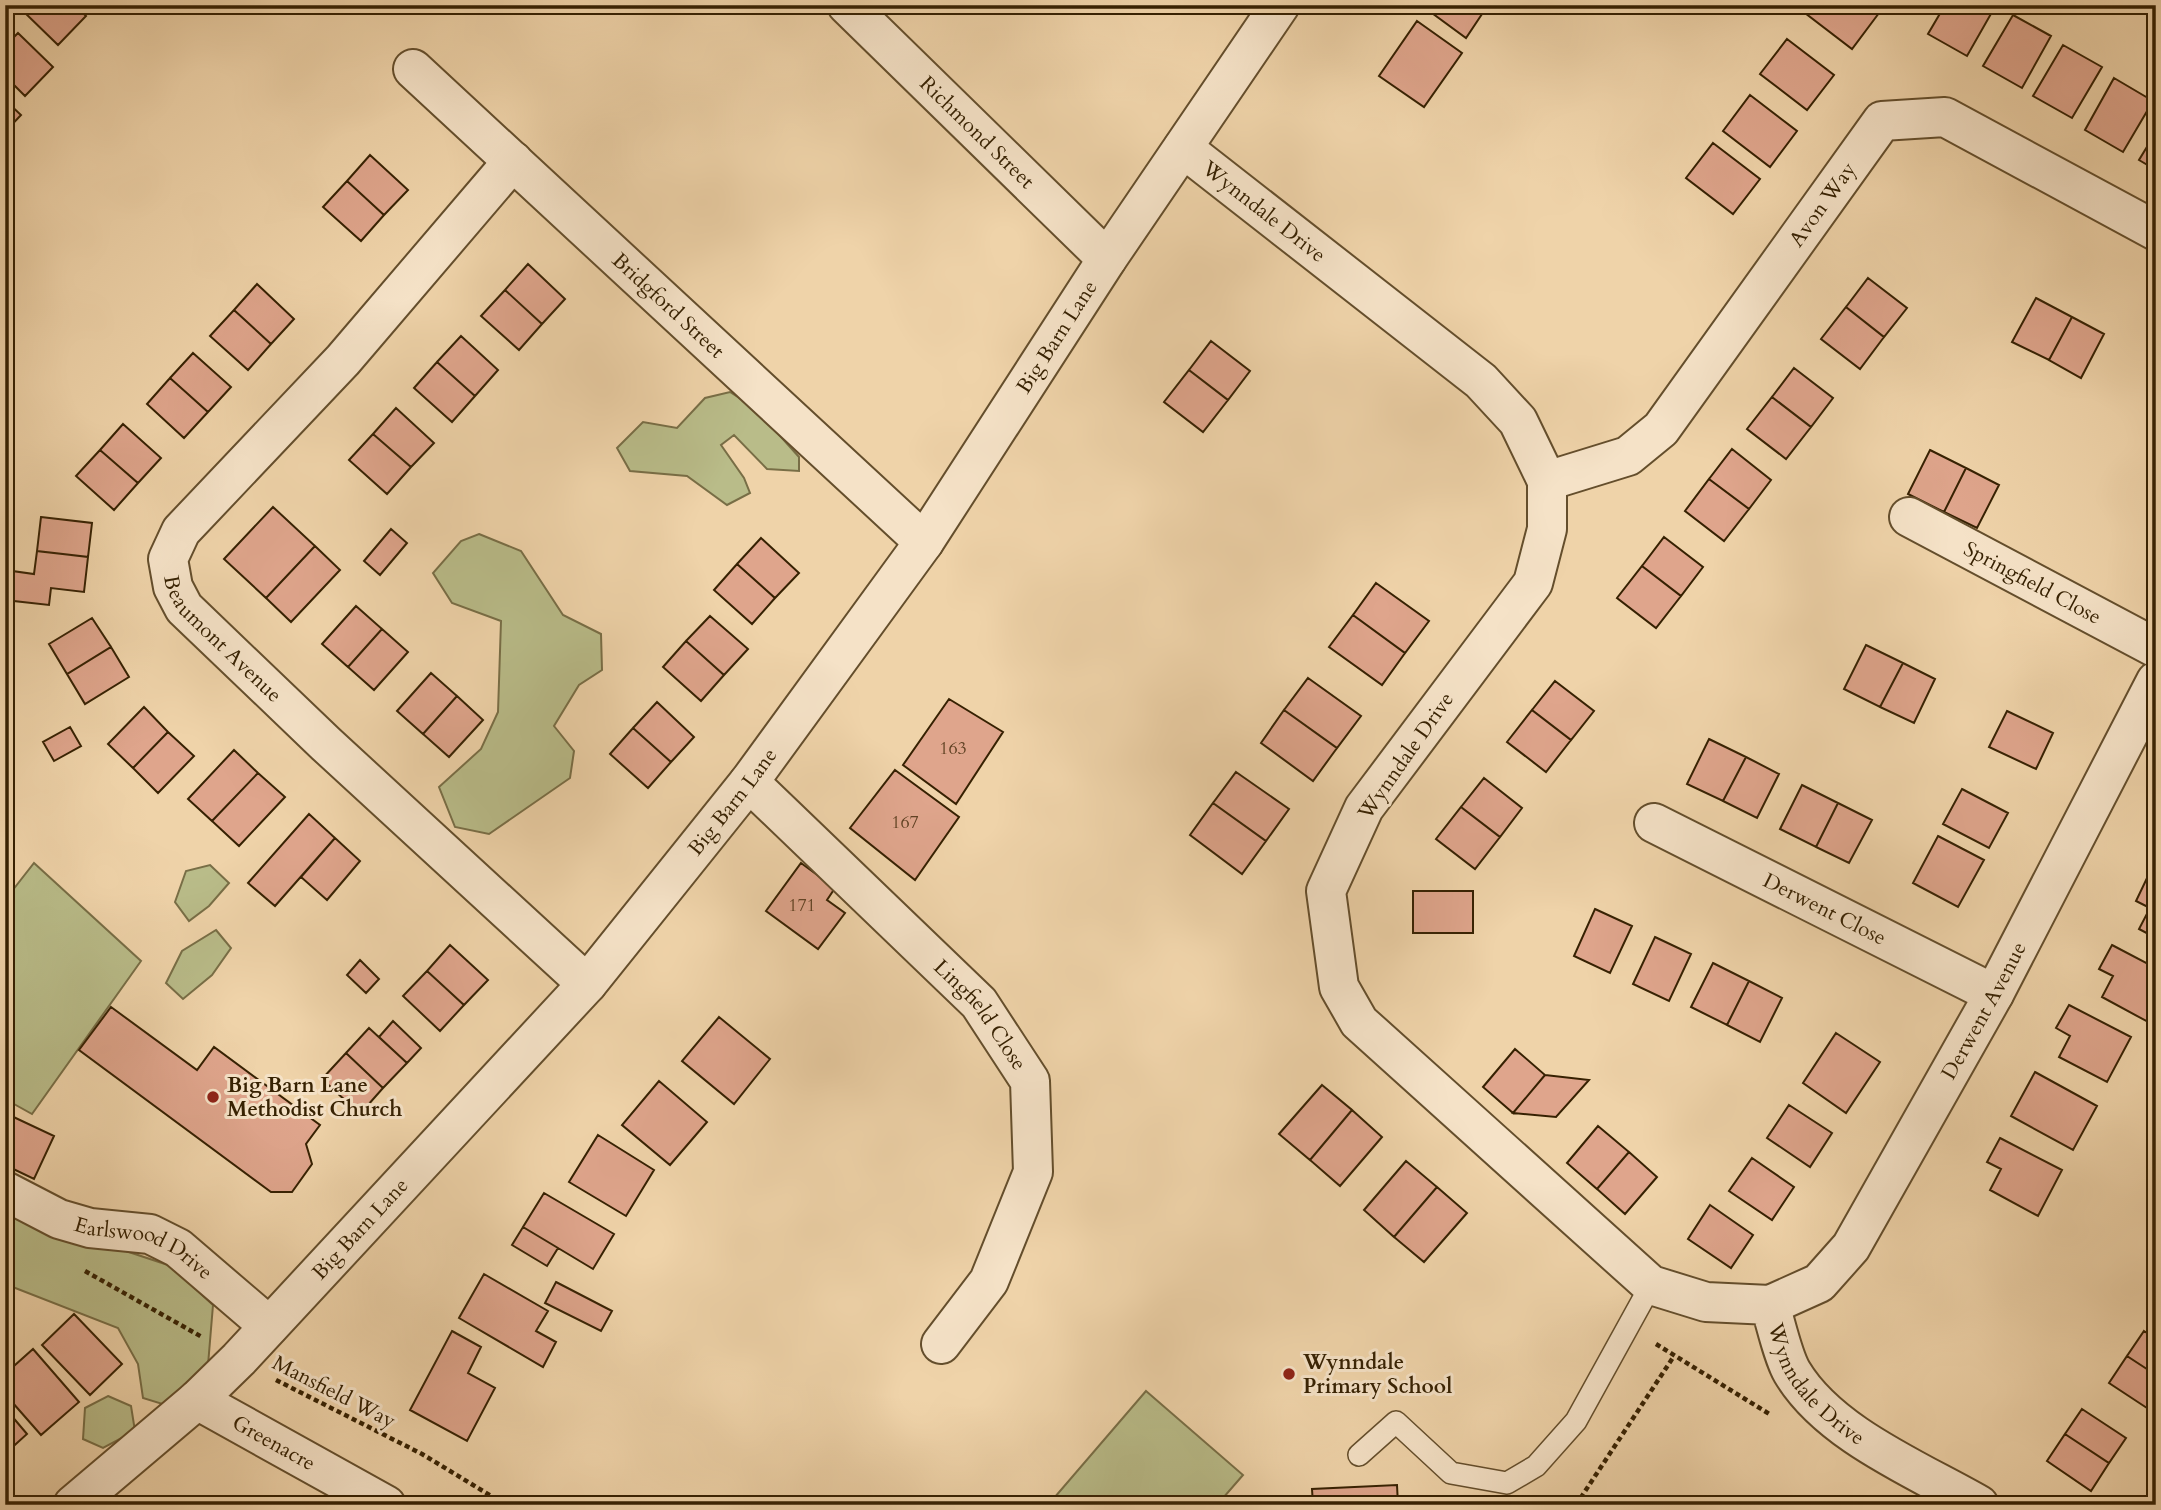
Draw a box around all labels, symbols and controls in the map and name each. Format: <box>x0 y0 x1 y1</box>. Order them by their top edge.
street label: Richmond Street <box>913 69 1041 195</box>
street label: Wynndale Drive <box>1195 153 1332 269</box>
street label: Avon Way <box>1782 156 1863 253</box>
street label: Bridgford Street <box>606 246 731 365</box>
street label: Big Barn Lane <box>1009 275 1104 399</box>
street label: Springfield Close <box>1959 534 2107 631</box>
street label: Beaumont Avenue <box>157 573 288 709</box>
street label: Wynndale Drive <box>1351 686 1461 826</box>
house number: 163 <box>939 736 967 761</box>
street label: Big Barn Lane <box>681 742 784 862</box>
house number: 167 <box>891 810 919 835</box>
street label: Derwent Close <box>1758 866 1891 952</box>
house number: 171 <box>788 893 816 918</box>
street label: Derwent Avenue <box>1934 937 2033 1085</box>
street label: Lingfield Close <box>927 953 1034 1076</box>
place label: Big Barn Lane Methodist Church <box>227 1071 402 1124</box>
marker: Big Barn Lane Methodist Church <box>205 1089 221 1105</box>
street label: Big Barn Lane <box>305 1171 415 1286</box>
street label: Earlswood Drive <box>71 1210 219 1286</box>
street label: Wynndale Drive <box>1761 1319 1871 1452</box>
place label: Wynndale Primary School <box>1302 1348 1452 1401</box>
street label: Mansfield Way <box>267 1349 401 1435</box>
marker: Wynndale Primary School <box>1281 1366 1297 1382</box>
street label: Greenacre <box>227 1408 321 1478</box>

